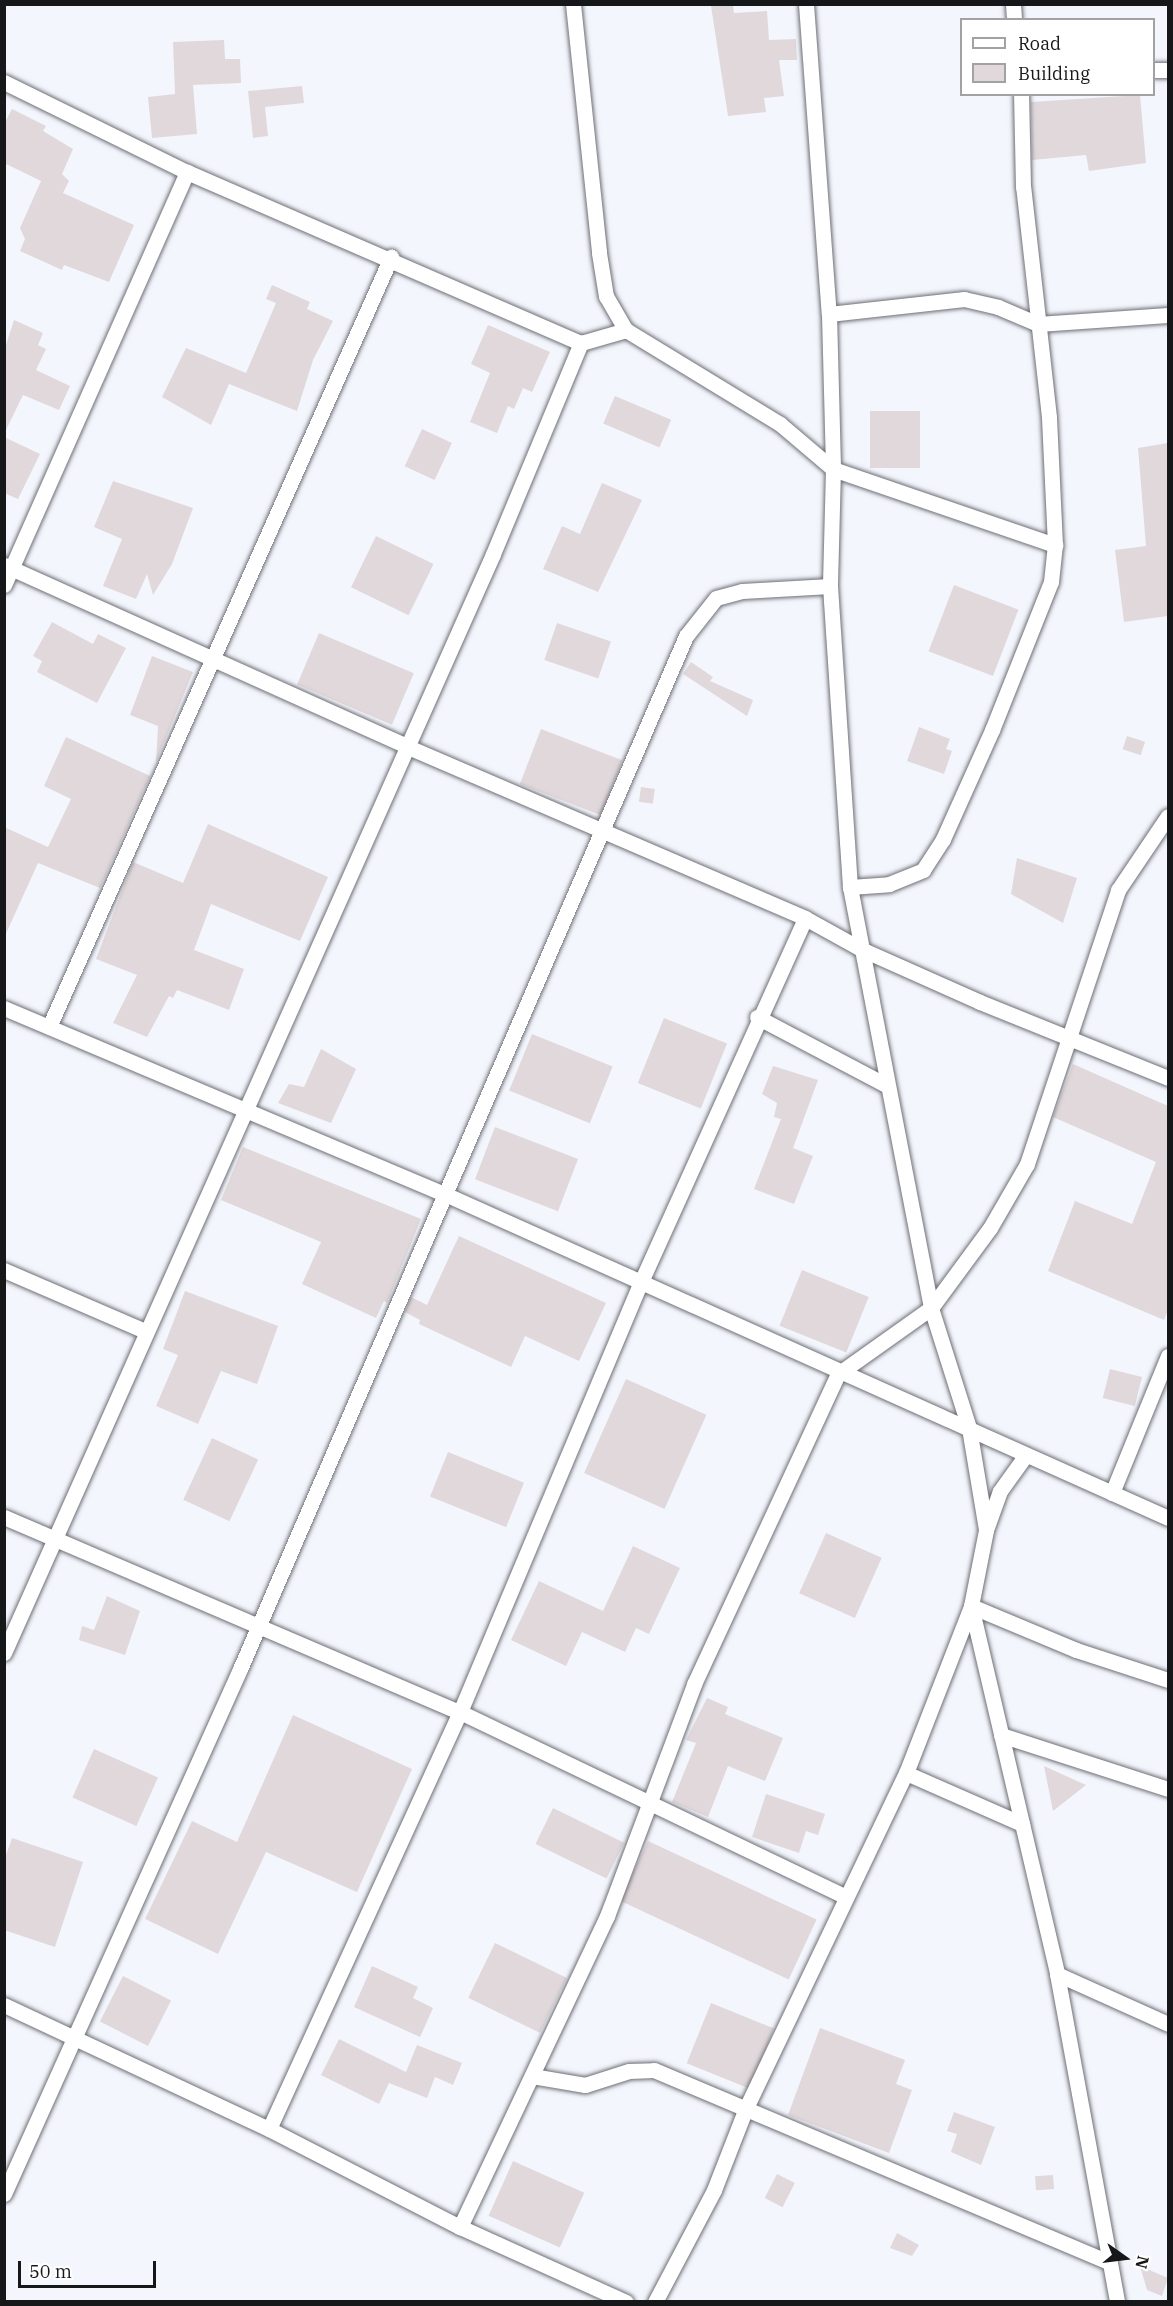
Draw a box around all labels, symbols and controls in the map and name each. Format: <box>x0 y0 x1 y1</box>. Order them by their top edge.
legend <box>960 18 1155 96</box>
text: Road <box>1018 32 1061 55</box>
text: Building <box>1018 62 1090 85</box>
north arrow <box>1095 2228 1155 2288</box>
scale bar <box>21 2249 159 2287</box>
text: N <box>1131 2254 1154 2271</box>
text: 50 m <box>29 2260 72 2283</box>

